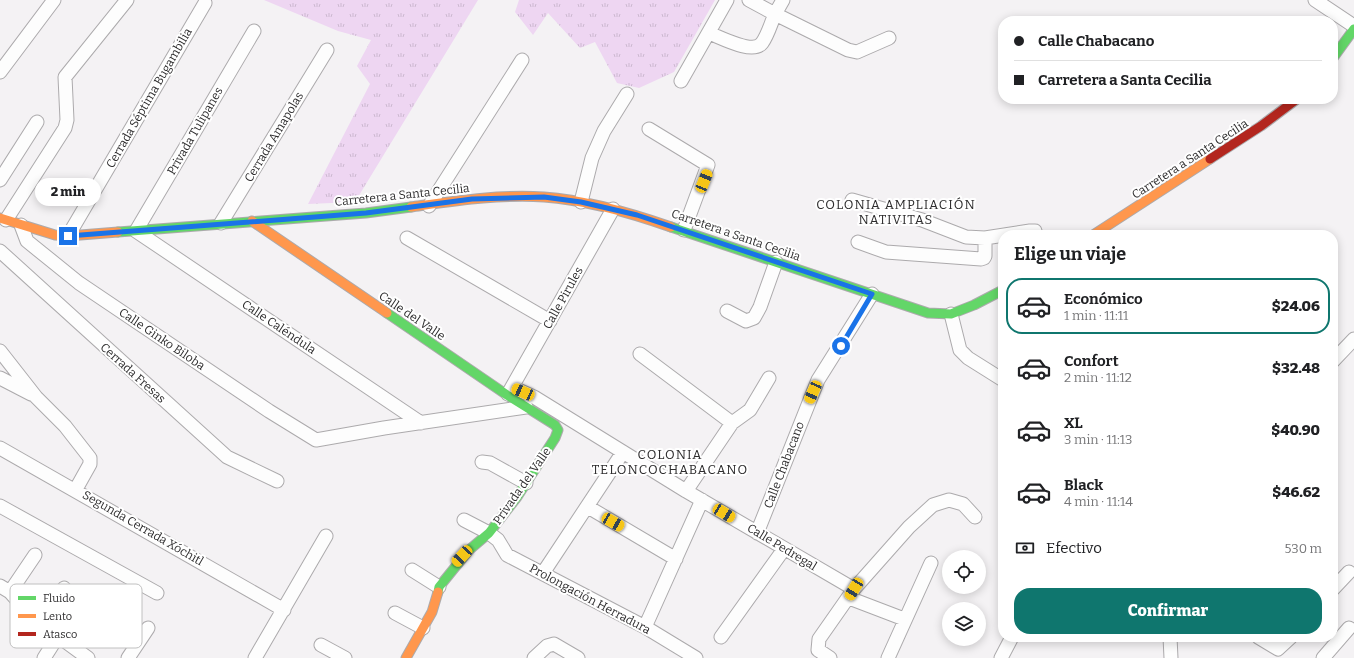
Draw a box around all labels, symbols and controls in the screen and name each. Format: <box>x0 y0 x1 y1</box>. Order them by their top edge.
street label: Cerrada Séptima Bugambilia <box>103 25 195 170</box>
text: Calle Chabacano <box>1038 32 1154 50</box>
text: Carretera a Santa Cecilia <box>1038 71 1212 89</box>
street label: Privada Tulipanes <box>164 84 226 177</box>
street label: Cerrada Amapolas <box>242 89 307 185</box>
street label: Carretera a Santa Cecilia <box>1129 116 1251 202</box>
car <box>694 168 714 194</box>
callout: 2 min <box>35 178 101 206</box>
street label: Carretera a Santa Cecilia <box>334 181 471 209</box>
text: 2 min <box>51 184 85 199</box>
district label: COLONIA AMPLIACIÓN NATIVITAS <box>816 197 976 227</box>
street label: Carretera a Santa Cecilia <box>670 206 803 264</box>
route end <box>59 227 77 245</box>
text: Elige un viaje <box>1014 243 1126 265</box>
street label: Calle Pirules <box>540 264 586 332</box>
icon: car <box>1016 288 1052 324</box>
street label: Calle del Valle <box>376 289 448 343</box>
text: Económico <box>1064 290 1143 308</box>
street label: Calle Caléndula <box>239 297 319 357</box>
text: $24.06 <box>1272 297 1320 315</box>
street label: Calle Ginko Biloba <box>116 305 208 373</box>
text: 1 min · 11:11 <box>1064 308 1128 323</box>
route start <box>832 337 850 355</box>
street label: Cerrada Fresas <box>98 340 169 406</box>
icon: car <box>1016 350 1052 386</box>
text: Confort <box>1064 352 1119 370</box>
text: $32.48 <box>1272 359 1320 377</box>
text: 2 min · 11:12 <box>1064 370 1132 385</box>
car <box>803 379 823 405</box>
car <box>510 382 536 402</box>
icon: car <box>1016 412 1052 448</box>
text: XL <box>1064 414 1083 432</box>
street label: Calle Chabacano <box>761 420 807 510</box>
text: $40.90 <box>1271 421 1320 439</box>
text: 3 min · 11:13 <box>1064 432 1132 447</box>
street label: Privada del Valle <box>490 445 554 527</box>
district label: COLONIA TELONCOCHABACANO <box>592 447 748 477</box>
icon: car <box>1016 474 1052 510</box>
text: Black <box>1064 476 1103 494</box>
text: $46.62 <box>1272 483 1320 501</box>
street label: Segunda Cerrada Xóchitl <box>80 488 206 569</box>
text: 4 min · 11:14 <box>1064 494 1133 509</box>
car <box>711 502 737 524</box>
car <box>600 511 626 533</box>
street label: Calle Pedregal <box>745 521 820 574</box>
icon: cash <box>1014 537 1036 559</box>
text: Efectivo <box>1046 539 1102 557</box>
text: 530 m <box>1285 541 1322 556</box>
car <box>449 543 475 569</box>
map controls <box>942 550 986 646</box>
button: locate <box>942 550 986 594</box>
street label: Prolongación Herradura <box>527 561 653 637</box>
car <box>843 576 865 602</box>
legend <box>10 584 142 648</box>
button: Confirmar <box>1014 588 1322 634</box>
text: Fluido <box>43 592 75 605</box>
button: layers <box>942 602 986 646</box>
text: Lento <box>43 610 72 623</box>
text: Atasco <box>43 628 77 641</box>

